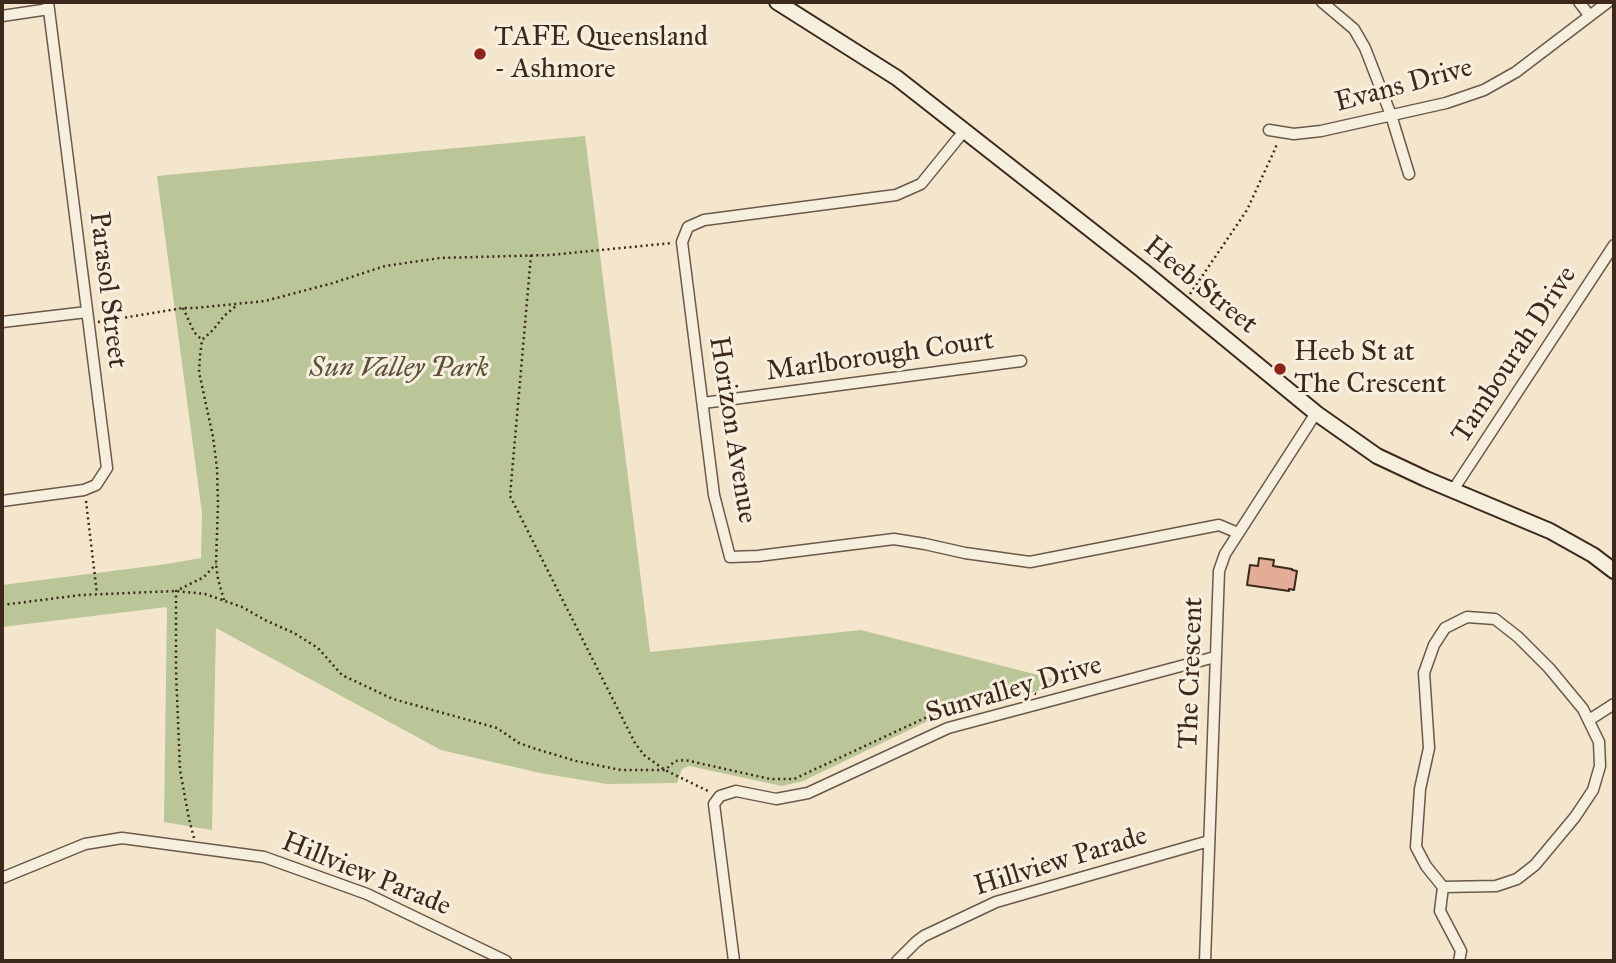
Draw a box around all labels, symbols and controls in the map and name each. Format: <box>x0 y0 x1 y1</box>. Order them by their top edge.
place label: TAFE Queensland - Ashmore <box>494 21 708 87</box>
marker: TAFE Queensland - Ashmore <box>472 46 488 62</box>
street label: Evans Drive <box>1332 52 1476 120</box>
street label: Parasol Street <box>81 210 133 370</box>
street label: Heeb Street <box>1136 230 1264 342</box>
street label: Tambourah Drive <box>1445 260 1585 450</box>
street label: Marlborough Court <box>764 324 996 390</box>
street label: Horizon Avenue <box>701 334 763 526</box>
place label: Heeb St at The Crescent <box>1294 336 1446 402</box>
park label: Sun Valley Park <box>309 352 489 386</box>
marker: Heeb St at The Crescent <box>1272 361 1288 377</box>
street label: The Crescent <box>1173 596 1211 750</box>
street label: Sunvalley Drive <box>922 649 1106 731</box>
street label: Hillview Parade <box>970 820 1152 904</box>
street label: Hillview Parade <box>277 826 455 924</box>

